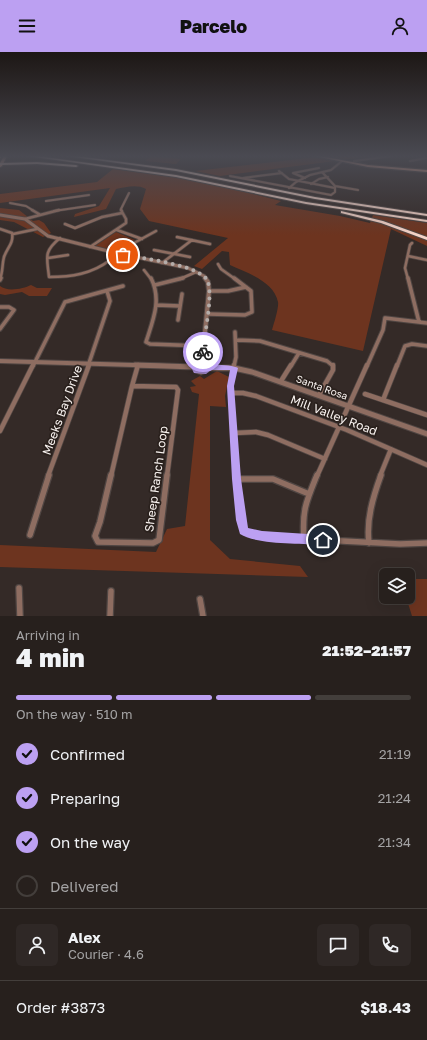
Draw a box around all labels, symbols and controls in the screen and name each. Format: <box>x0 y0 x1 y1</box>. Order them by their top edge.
icon: menu <box>16 15 38 37</box>
text: Parcelo <box>180 15 247 37</box>
icon: person <box>389 15 411 37</box>
pin <box>106 238 140 272</box>
icon: bag <box>112 244 134 266</box>
courier <box>183 332 223 372</box>
icon: bike <box>192 341 214 363</box>
street label: Meeks Bay Drive <box>39 363 85 457</box>
street label: Santa Rosa <box>295 372 349 402</box>
street label: Mill Valley Road <box>288 392 380 438</box>
street label: Sheep Ranch Loop <box>141 425 171 533</box>
pin <box>306 523 340 557</box>
icon: home <box>312 529 334 551</box>
map controls <box>379 568 415 604</box>
button: layers <box>379 568 415 604</box>
text: Arriving in <box>16 627 80 643</box>
text: 21:52–21:57 <box>322 641 411 659</box>
text: 4 min <box>16 642 85 673</box>
text: On the way · 510 m <box>16 706 133 722</box>
icon: check <box>16 743 38 765</box>
text: Confirmed <box>50 745 125 763</box>
text: 21:19 <box>379 746 411 762</box>
icon: check <box>16 787 38 809</box>
text: Preparing <box>50 789 120 807</box>
text: 21:24 <box>378 790 411 806</box>
icon: check <box>16 831 38 853</box>
text: On the way <box>50 833 130 851</box>
text: 21:34 <box>378 834 411 850</box>
text: Delivered <box>50 877 118 895</box>
button: person <box>16 924 58 966</box>
button: chat <box>317 924 359 966</box>
button: phone <box>369 924 411 966</box>
text: Alex <box>68 928 101 946</box>
text: Courier · 4.6 <box>68 946 144 962</box>
text: Order #3873 <box>16 998 105 1016</box>
text: $18.43 <box>360 998 411 1016</box>

